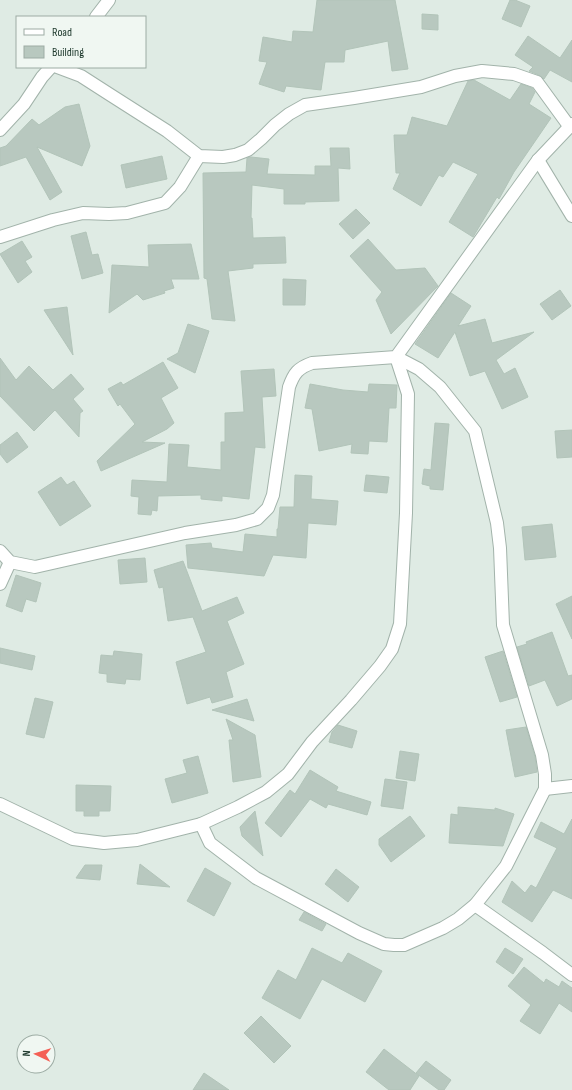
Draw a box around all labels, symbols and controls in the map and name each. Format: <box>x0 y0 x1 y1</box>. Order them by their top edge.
legend <box>16 16 146 68</box>
text: Road <box>52 25 72 40</box>
text: Building <box>52 45 84 60</box>
north arrow <box>16 1034 56 1074</box>
text: N <box>20 1050 33 1057</box>

